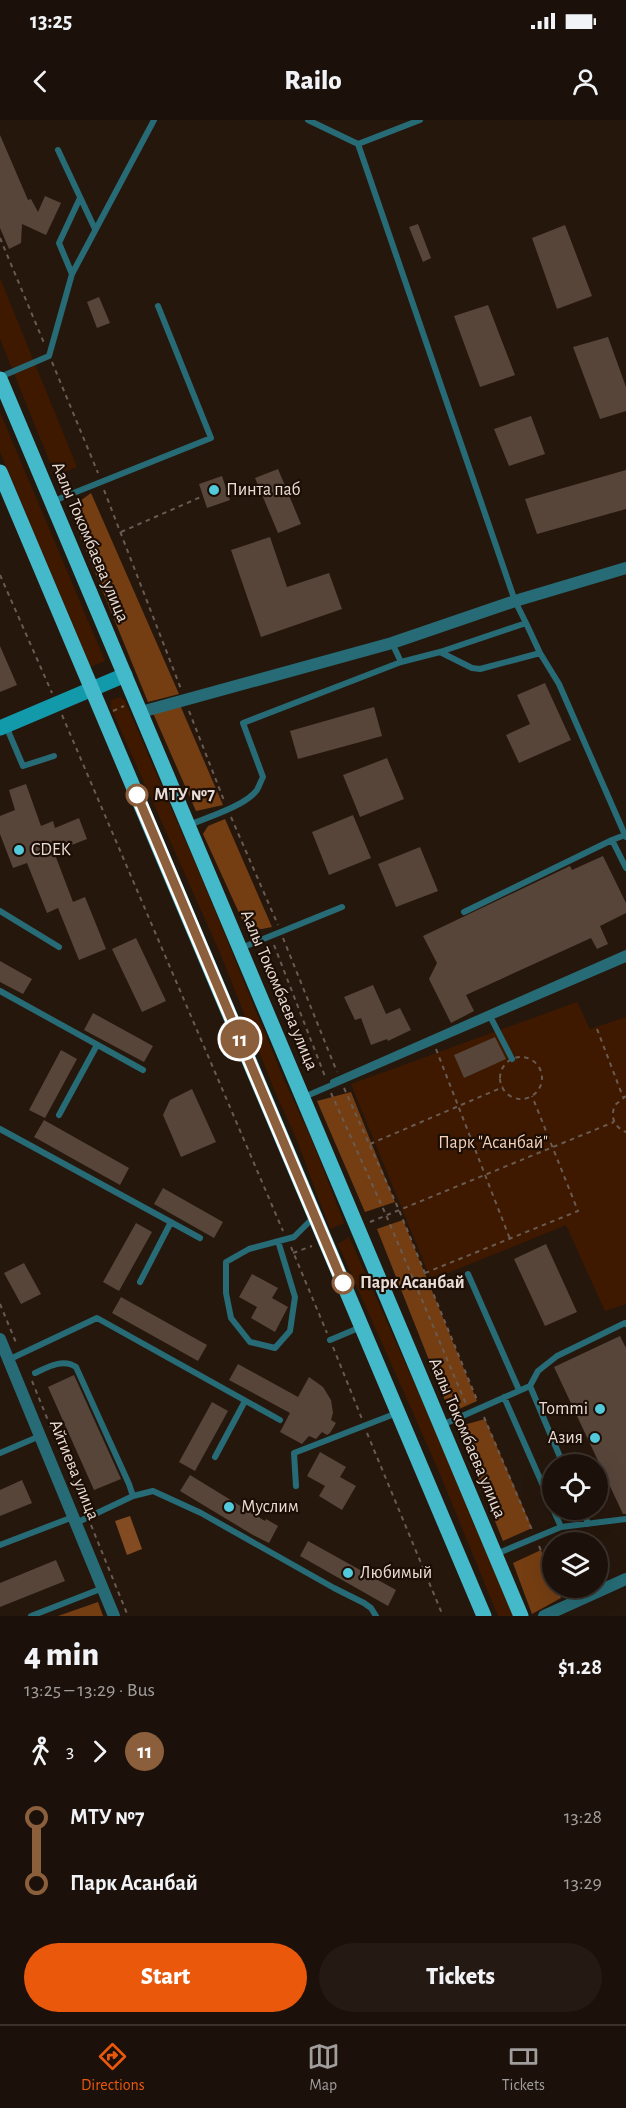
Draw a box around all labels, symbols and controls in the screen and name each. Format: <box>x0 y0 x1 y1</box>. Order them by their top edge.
text: 13:25 <box>30 10 72 32</box>
icon: back <box>24 65 57 98</box>
icon: person <box>569 65 602 98</box>
text: Railo <box>284 67 342 94</box>
street label: Аалы Токомбаева улица <box>48 459 133 625</box>
place label: Пинта паб <box>226 480 301 499</box>
marker: Пинта паб <box>207 483 221 497</box>
marker: МТУ №7 <box>126 784 148 806</box>
place label: МТУ №7 <box>154 786 215 804</box>
place label: CDEK <box>31 841 71 859</box>
marker: CDEK <box>12 843 26 857</box>
street label: Аалы Токомбаева улица <box>237 907 322 1073</box>
line badge: 11 <box>213 1020 267 1058</box>
text: 11 <box>232 1029 248 1050</box>
park label: Парк "Асанбай" <box>438 1133 548 1152</box>
marker: Парк Асанбай <box>332 1272 354 1294</box>
place label: Парк Асанбай <box>360 1274 465 1292</box>
street label: Аалы Токомбаева улица <box>425 1355 510 1521</box>
place label: Tommi <box>539 1400 588 1418</box>
marker: Tommi <box>593 1402 607 1416</box>
street label: Айтиева улица <box>46 1417 102 1523</box>
place label: Азия <box>548 1429 583 1447</box>
marker: Азия <box>588 1431 602 1445</box>
map controls <box>542 1454 608 1598</box>
button: locate <box>542 1454 608 1520</box>
place label: Муслим <box>241 1498 299 1516</box>
marker: Муслим <box>222 1500 236 1514</box>
button: layers <box>542 1532 608 1598</box>
place label: Любимый <box>360 1563 432 1582</box>
marker: Любимый <box>341 1566 355 1580</box>
text: 4 min <box>24 1639 99 1672</box>
text: $1.28 <box>558 1656 602 1678</box>
text: 13:25 – 13:29 · Bus <box>24 1680 155 1700</box>
icon: walk <box>24 1735 57 1768</box>
icon: forward <box>83 1735 116 1768</box>
text: 3 <box>66 1741 74 1761</box>
text: 11 <box>137 1741 152 1762</box>
text: МТУ №7 <box>70 1806 145 1828</box>
text: 13:28 <box>564 1807 602 1827</box>
text: Парк Асанбай <box>70 1872 198 1894</box>
text: 13:29 <box>564 1873 602 1893</box>
button: Start <box>24 1943 307 2012</box>
button: Tickets <box>319 1943 602 2012</box>
tab: Directions <box>81 2040 145 2095</box>
tab: Map <box>307 2040 340 2095</box>
tab: Tickets <box>502 2040 545 2095</box>

